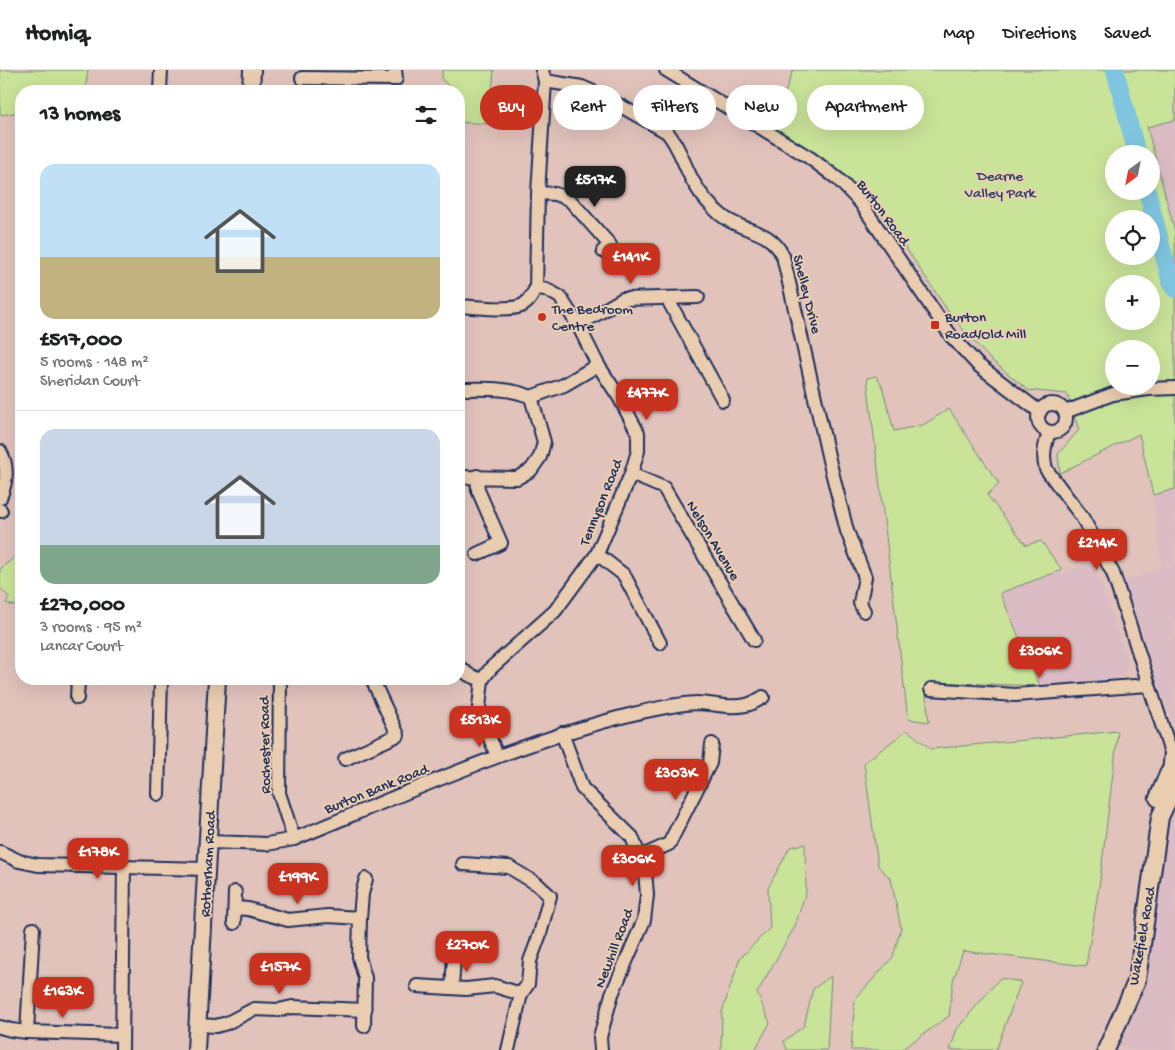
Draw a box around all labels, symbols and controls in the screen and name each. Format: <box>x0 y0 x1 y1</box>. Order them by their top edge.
text: Homiq <box>25 20 88 49</box>
text: Map <box>943 24 975 45</box>
text: Directions <box>1003 24 1076 45</box>
text: Saved <box>1104 24 1150 45</box>
chip: Buy <box>480 85 543 130</box>
chip: Rent <box>553 85 623 130</box>
chip: Filters <box>633 85 716 130</box>
chip: New <box>726 85 797 130</box>
chip: Apartment <box>807 85 924 130</box>
icon: filters <box>412 101 440 129</box>
text: 13 homes <box>40 103 120 128</box>
north arrow <box>1105 145 1160 200</box>
map controls <box>1105 145 1160 395</box>
pin: £517K <box>560 166 630 208</box>
park label: Dearne Valley Park <box>964 168 1037 203</box>
text: £517K <box>575 172 615 191</box>
street label: Burton Road <box>851 176 914 250</box>
icon: home <box>195 196 285 286</box>
button: locate <box>1105 210 1160 265</box>
pin: £141K <box>596 242 666 285</box>
text: £141K <box>613 249 649 268</box>
street label: Shelley Drive <box>788 253 825 336</box>
button: + <box>1105 275 1160 330</box>
place label: The Bedroom Centre <box>551 301 633 336</box>
place label: Burton Road/Old Mill <box>944 309 1026 344</box>
marker: The Bedroom Centre <box>536 311 548 323</box>
marker: Burton Road/Old Mill <box>929 319 941 331</box>
text: £517,000 <box>40 329 122 354</box>
button: − <box>1105 340 1160 395</box>
text: 5 rooms · 148 m² <box>40 354 149 373</box>
text: Sheridan Court <box>40 373 140 392</box>
pin: £477K <box>612 378 682 421</box>
text: £477K <box>627 385 667 404</box>
street label: Tennyson Road <box>576 456 628 550</box>
icon: home <box>195 462 285 552</box>
street label: Nelson Avenue <box>681 498 743 584</box>
pin: £214K <box>1062 528 1132 571</box>
text: £214K <box>1078 535 1116 554</box>
text: £270,000 <box>40 594 125 619</box>
text: 3 rooms · 95 m² <box>40 619 142 638</box>
pin: £306K <box>1005 636 1075 679</box>
text: Lancar Court <box>40 638 123 657</box>
text: £306K <box>1019 643 1061 662</box>
street label: Rochester Road <box>256 695 276 794</box>
pin: £513K <box>445 706 515 748</box>
text: £513K <box>460 712 500 731</box>
pin: £303K <box>641 758 711 801</box>
street label: Burton Bank Road <box>321 760 433 819</box>
text: £303K <box>655 765 697 784</box>
street label: Rotherham Road <box>197 809 221 918</box>
pin: £178K <box>63 838 133 880</box>
text: £178K <box>78 844 118 863</box>
pin: £306K <box>598 844 668 887</box>
text: £306K <box>612 851 654 870</box>
pin: £199K <box>263 862 333 905</box>
text: £199K <box>279 869 317 888</box>
street label: Wakefield Road <box>1125 885 1161 987</box>
street label: Newhill Road <box>592 905 639 991</box>
pin: £270K <box>432 930 502 973</box>
text: £270K <box>446 937 488 956</box>
pin: £157K <box>245 952 315 995</box>
text: £157K <box>260 959 300 978</box>
pin: £163K <box>28 976 98 1019</box>
text: £163K <box>44 983 82 1002</box>

